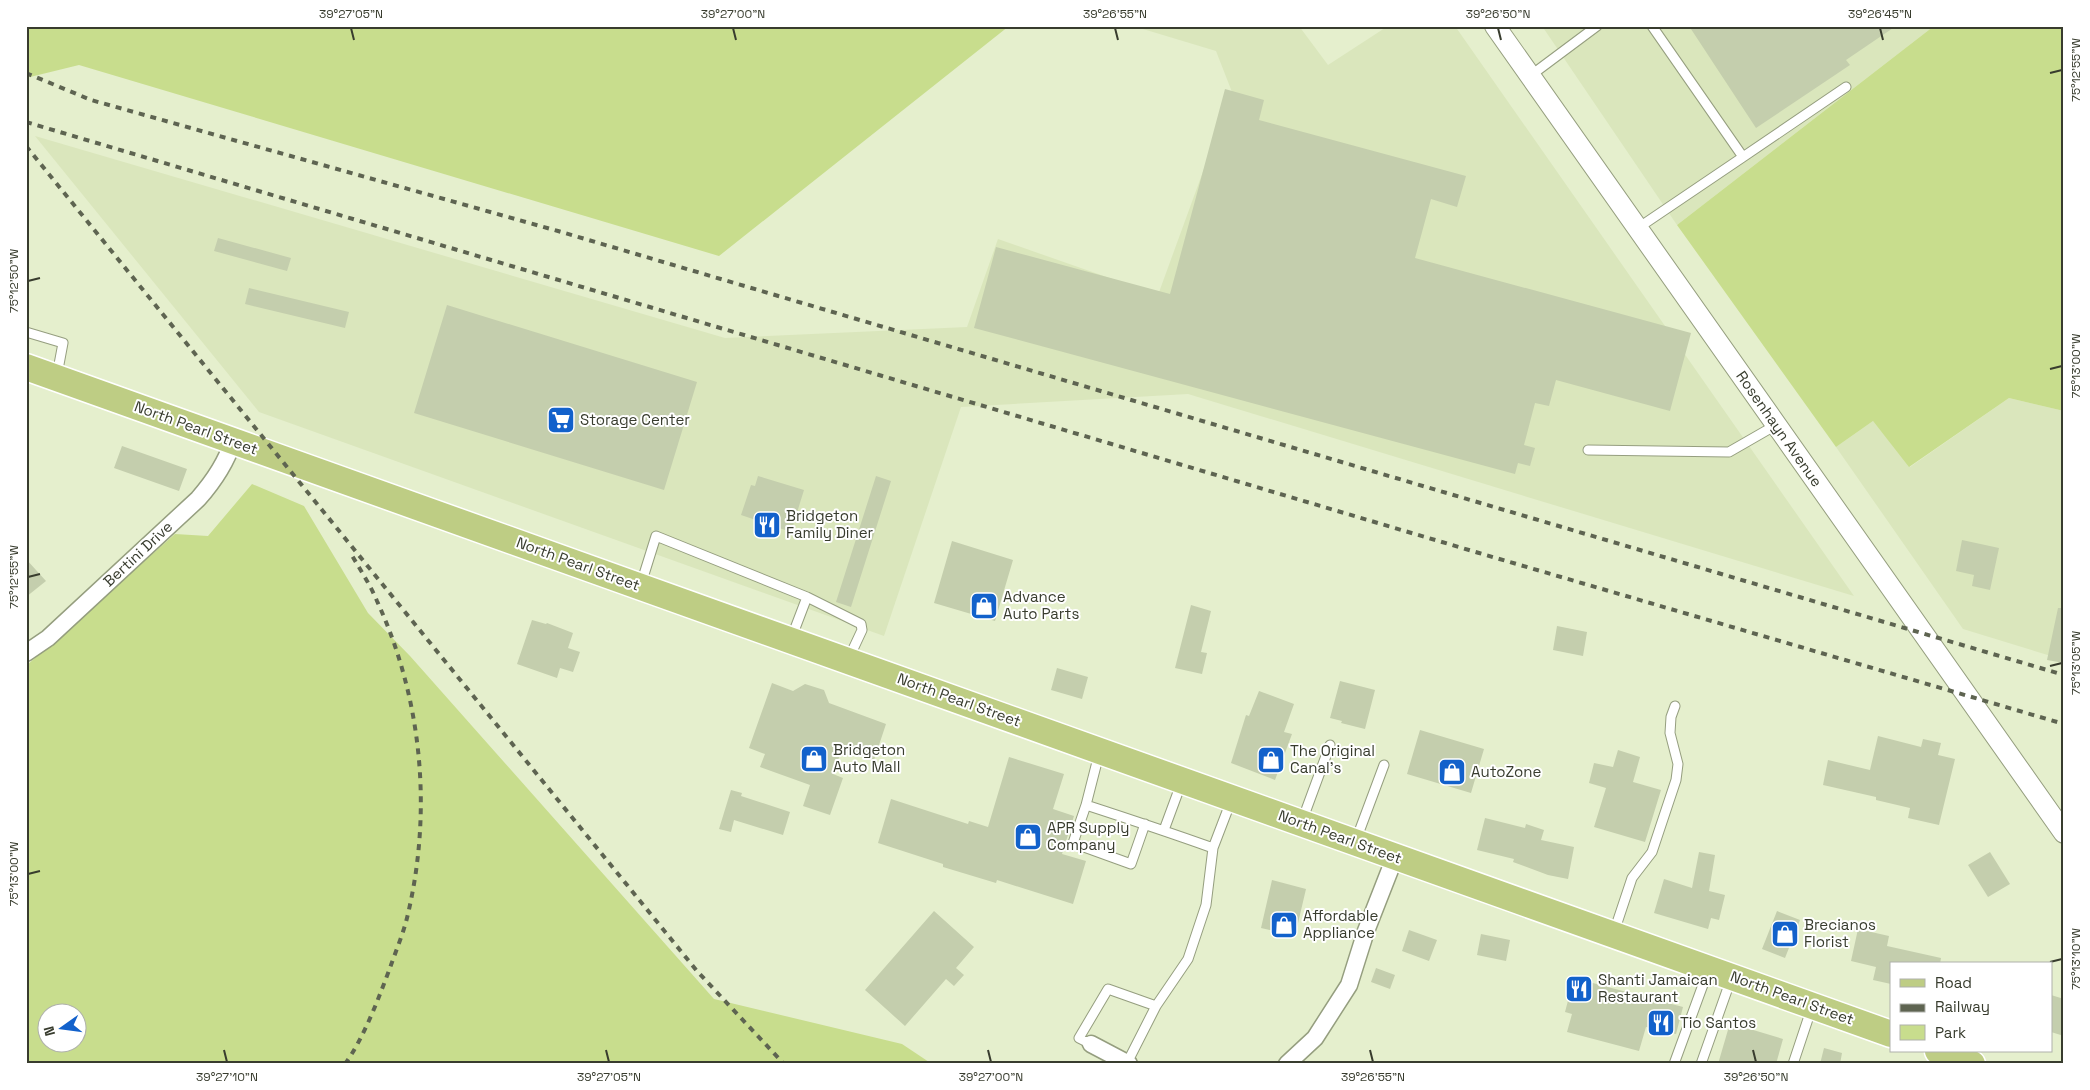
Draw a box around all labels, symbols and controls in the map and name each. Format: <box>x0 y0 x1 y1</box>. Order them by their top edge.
text: 39°27'05"N <box>319 6 383 22</box>
text: 39°27'00"N <box>701 6 765 22</box>
text: 39°26'55"N <box>1083 6 1147 22</box>
text: 39°26'50"N <box>1466 6 1530 22</box>
text: 39°26'45"N <box>1848 6 1912 22</box>
text: 75°12'55"W <box>2068 38 2084 102</box>
text: 75°12'50"W <box>6 248 22 313</box>
text: 75°13'00"W <box>2068 333 2084 398</box>
street label: Rosenhayn Avenue <box>1732 367 1827 491</box>
street label: North Pearl Street <box>132 396 261 459</box>
supermarket icon: Storage Center <box>546 405 576 435</box>
place label: Storage Center <box>580 410 690 429</box>
place label: Bridgeton Family Diner <box>786 506 874 542</box>
restaurant icon: Bridgeton Family Diner <box>752 510 782 540</box>
street label: Bertini Drive <box>99 517 176 590</box>
street label: North Pearl Street <box>514 532 643 595</box>
text: 75°12'55"W <box>6 545 22 609</box>
place label: Advance Auto Parts <box>1003 587 1079 623</box>
shop icon: Advance Auto Parts <box>969 591 999 621</box>
text: 75°13'05"W <box>2068 630 2084 695</box>
street label: North Pearl Street <box>895 668 1024 731</box>
place label: Bridgeton Auto Mall <box>833 740 905 776</box>
place label: The Original Canal's <box>1290 741 1375 777</box>
shop icon: Bridgeton Auto Mall <box>799 744 829 774</box>
shop icon: The Original Canal's <box>1256 745 1286 775</box>
shop icon: AutoZone <box>1437 757 1467 787</box>
place label: AutoZone <box>1471 762 1541 781</box>
street label: North Pearl Street <box>1276 805 1405 868</box>
place label: APR Supply Company <box>1047 818 1129 854</box>
shop icon: APR Supply Company <box>1013 822 1043 852</box>
text: 75°13'00"W <box>6 841 22 906</box>
place label: Affordable Appliance <box>1303 906 1379 942</box>
shop icon: Affordable Appliance <box>1269 910 1299 940</box>
place label: Brecianos Florist <box>1804 915 1876 951</box>
shop icon: Brecianos Florist <box>1770 919 1800 949</box>
text: 75°13'10"W <box>2068 927 2084 990</box>
legend <box>1890 962 2052 1052</box>
street label: North Pearl Street <box>1728 966 1857 1029</box>
place label: Shanti Jamaican Restaurant <box>1598 970 1718 1006</box>
text: Road <box>1935 973 1972 992</box>
restaurant icon: Shanti Jamaican Restaurant <box>1564 974 1594 1004</box>
text: Railway <box>1935 997 1990 1016</box>
north arrow <box>38 1002 88 1052</box>
restaurant icon: Tio Santos <box>1646 1008 1676 1038</box>
place label: Tio Santos <box>1680 1013 1756 1032</box>
text: Park <box>1935 1023 1966 1042</box>
text: N <box>40 1024 59 1038</box>
text: 39°27'10"N <box>196 1069 258 1085</box>
text: 39°27'05"N <box>577 1069 641 1085</box>
text: 39°27'00"N <box>959 1069 1023 1085</box>
text: 39°26'55"N <box>1341 1069 1405 1085</box>
text: 39°26'50"N <box>1724 1069 1788 1085</box>

